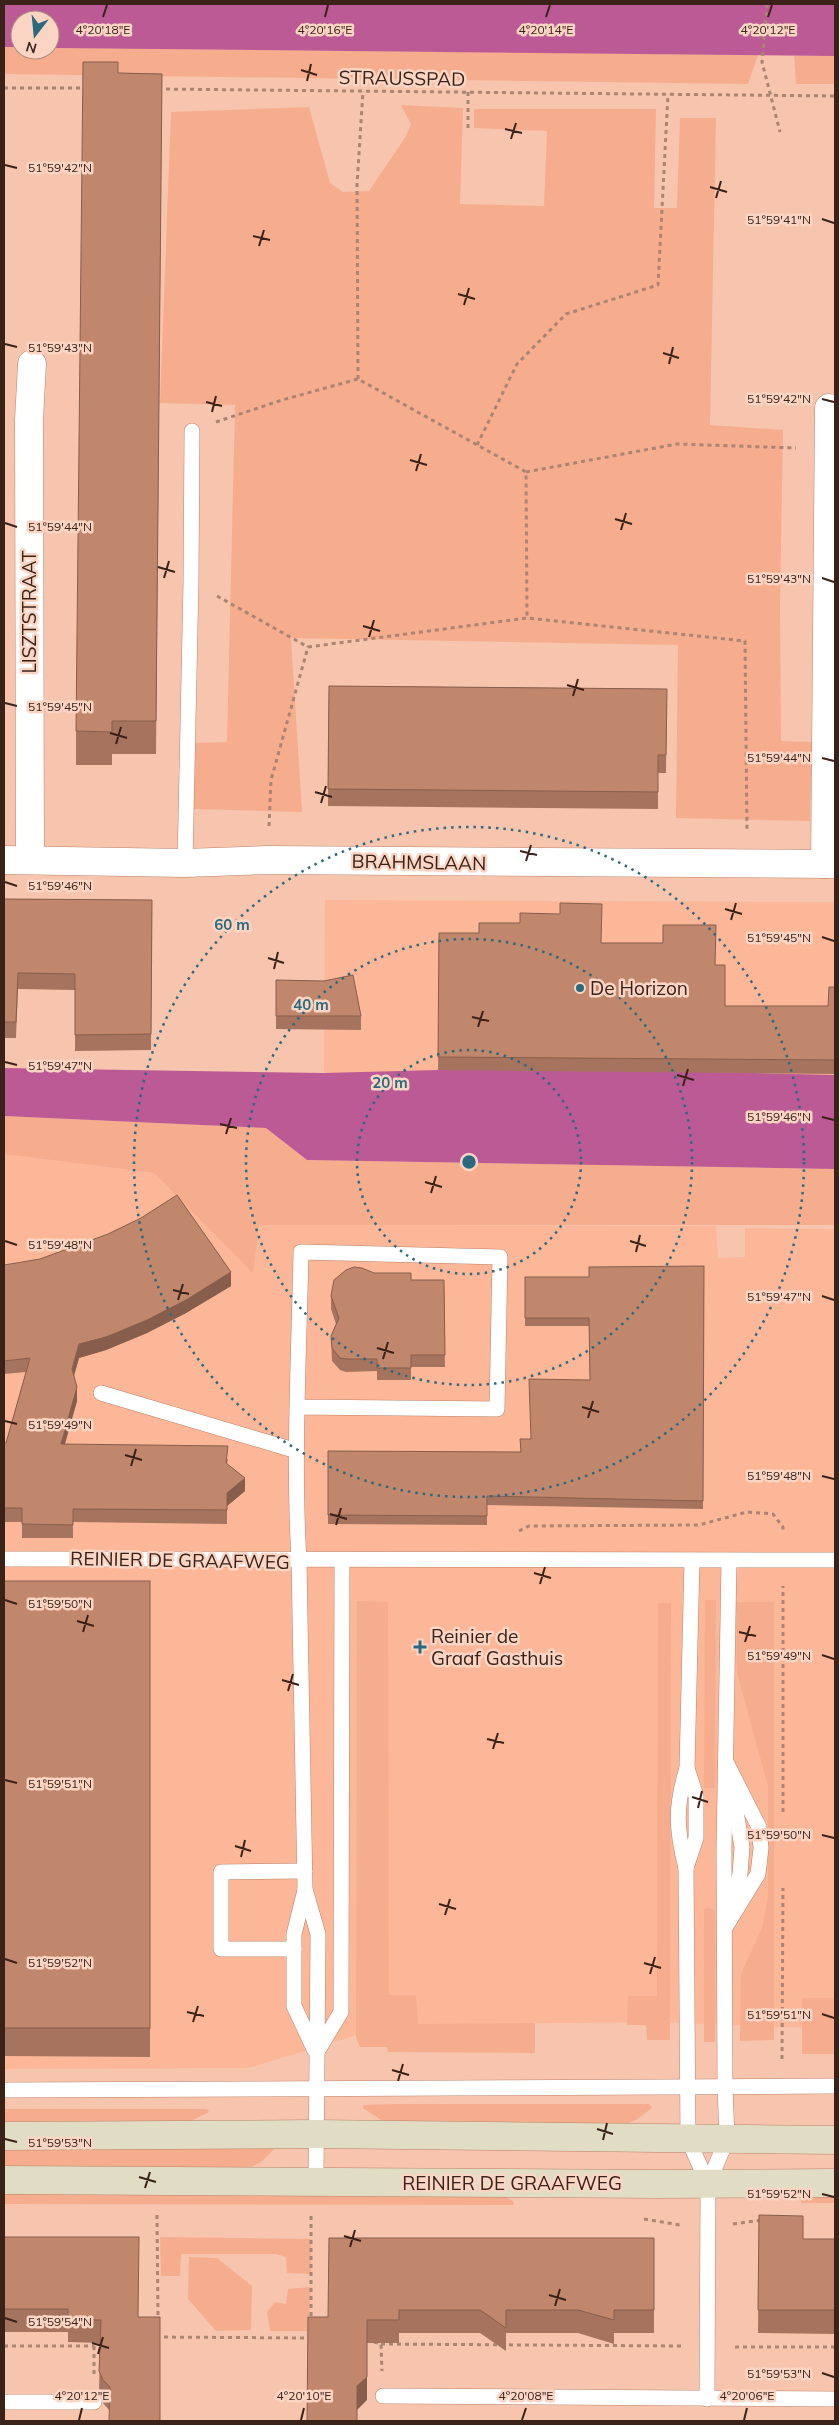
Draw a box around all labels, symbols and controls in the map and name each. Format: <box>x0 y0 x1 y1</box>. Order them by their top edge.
north arrow <box>10 10 60 60</box>
text: 4°20'18"E <box>76 22 130 37</box>
text: 4°20'16"E <box>298 22 352 37</box>
text: 4°20'14"E <box>519 22 573 37</box>
text: 4°20'12"E <box>741 22 795 37</box>
text: N <box>24 37 39 58</box>
street label: STRAUSSPAD <box>339 65 465 91</box>
text: 51°59'42"N <box>28 160 92 175</box>
text: 51°59'41"N <box>747 212 811 227</box>
text: 51°59'43"N <box>28 340 92 355</box>
text: 51°59'42"N <box>747 391 811 406</box>
text: 51°59'44"N <box>28 519 92 534</box>
street label: LISZTSTRAAT <box>17 550 41 674</box>
text: 51°59'43"N <box>747 571 811 586</box>
text: 51°59'45"N <box>28 699 92 714</box>
text: 51°59'44"N <box>747 750 811 765</box>
street label: BRAHMSLAAN <box>351 849 487 875</box>
text: 51°59'46"N <box>28 878 92 893</box>
text: 60 m <box>214 915 250 934</box>
text: 51°59'45"N <box>747 930 811 945</box>
place label: De Horizon <box>590 976 688 1000</box>
marker: De Horizon <box>574 982 586 994</box>
text: 40 m <box>293 995 329 1014</box>
text: 51°59'47"N <box>28 1058 92 1073</box>
text: 20 m <box>372 1073 408 1092</box>
text: 51°59'46"N <box>747 1109 811 1124</box>
centre of rings <box>460 1153 478 1171</box>
text: 51°59'48"N <box>28 1237 92 1252</box>
text: 51°59'47"N <box>747 1289 811 1304</box>
text: 51°59'49"N <box>28 1417 92 1432</box>
text: 51°59'48"N <box>747 1468 811 1483</box>
street label: REINIER DE GRAAFWEG <box>70 1546 290 1574</box>
text: 51°59'50"N <box>28 1596 92 1611</box>
place label: Reinier de Graaf Gasthuis <box>431 1624 563 1670</box>
marker: Reinier de Graaf Gasthuis <box>413 1640 427 1654</box>
text: 51°59'49"N <box>747 1648 811 1663</box>
text: 51°59'51"N <box>28 1776 92 1791</box>
text: 51°59'50"N <box>747 1827 811 1842</box>
text: 51°59'52"N <box>28 1955 92 1970</box>
text: 51°59'51"N <box>747 2007 811 2022</box>
text: 51°59'53"N <box>28 2135 92 2150</box>
street label: REINIER DE GRAAFWEG <box>402 2171 622 2195</box>
text: 51°59'52"N <box>747 2186 811 2201</box>
text: 51°59'54"N <box>28 2314 92 2329</box>
text: 51°59'53"N <box>747 2366 811 2381</box>
text: 4°20'12"E <box>55 2388 109 2403</box>
text: 4°20'10"E <box>277 2388 331 2403</box>
text: 4°20'08"E <box>499 2388 553 2403</box>
text: 4°20'06"E <box>720 2388 774 2403</box>

